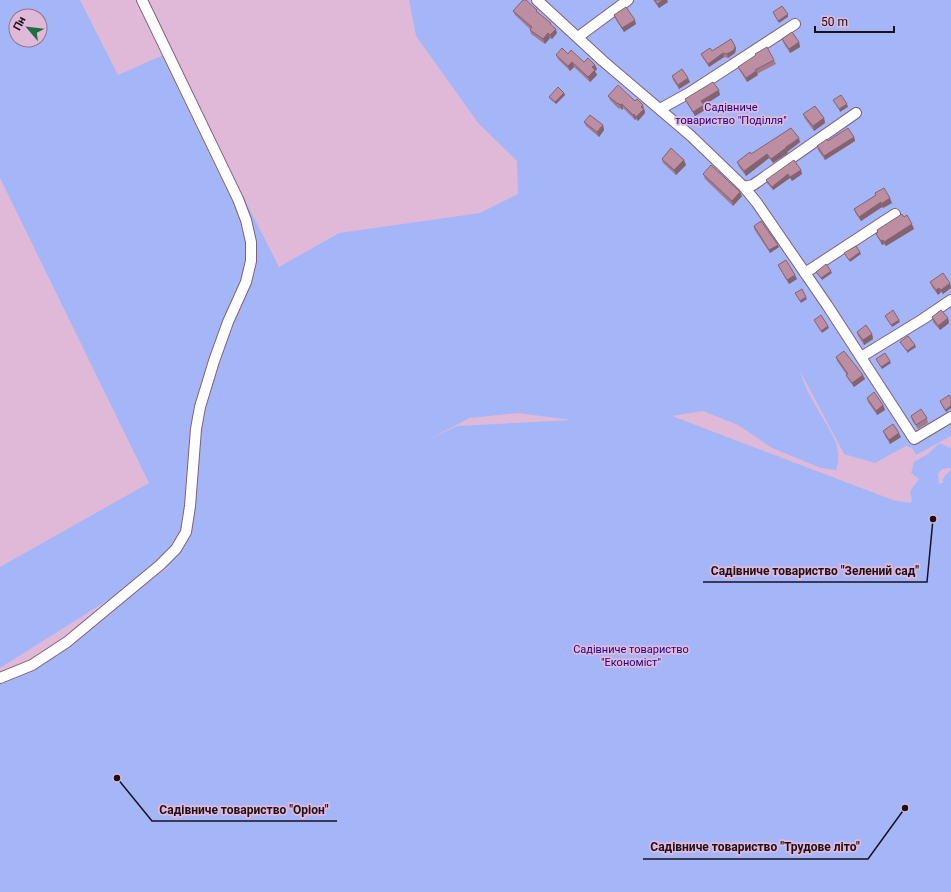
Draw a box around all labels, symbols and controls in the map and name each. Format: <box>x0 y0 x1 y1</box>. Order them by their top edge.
north arrow <box>8 8 48 48</box>
scale bar <box>815 8 894 34</box>
text: Пн <box>11 14 29 33</box>
text: 50 m <box>821 15 848 29</box>
park label: Садівниче товариство "Поділля" <box>675 101 787 127</box>
callout: Садівниче товариство "Зелений сад" <box>703 558 927 582</box>
text: Садівниче товариство "Зелений сад" <box>711 564 919 578</box>
park label: Садівниче товариство "Економіст" <box>573 643 689 669</box>
callout: Садівниче товариство "Оріон" <box>152 797 337 821</box>
text: Садівниче товариство "Оріон" <box>159 803 329 817</box>
callout: Садівниче товариство "Трудове літо" <box>643 835 868 859</box>
text: Садівниче товариство "Трудове літо" <box>650 840 860 854</box>

